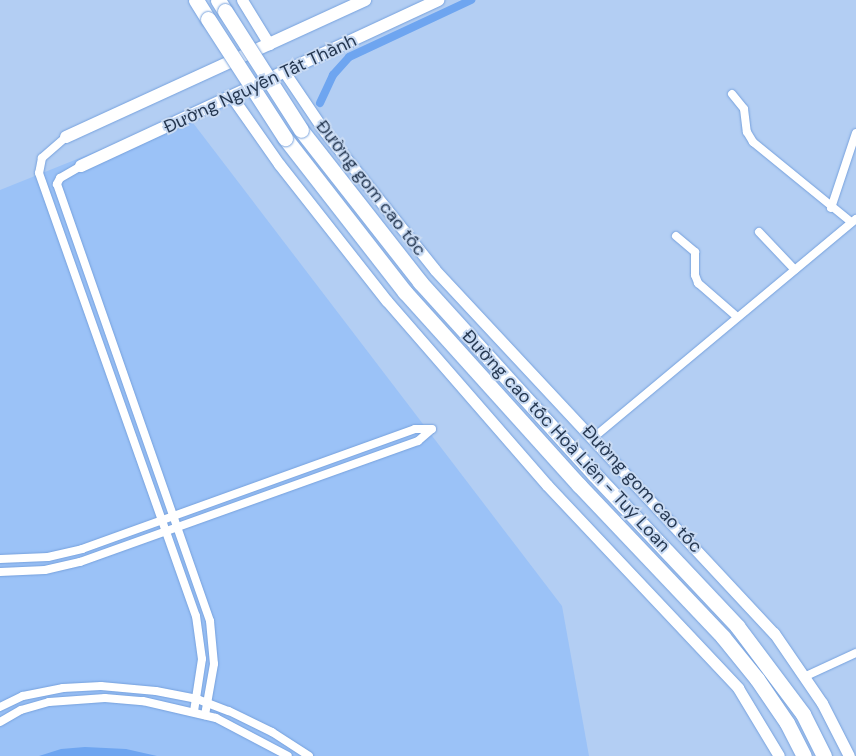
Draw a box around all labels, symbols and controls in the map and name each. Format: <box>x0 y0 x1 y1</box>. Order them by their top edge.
street label: Đường Nguyễn Tất Thành <box>160 30 360 138</box>
street label: Đường gom cao tốc <box>311 116 431 260</box>
street label: Đường cao tốc Hoà Liên - Tuý Loan <box>457 326 675 556</box>
street label: Đường gom cao tốc <box>577 421 707 557</box>

